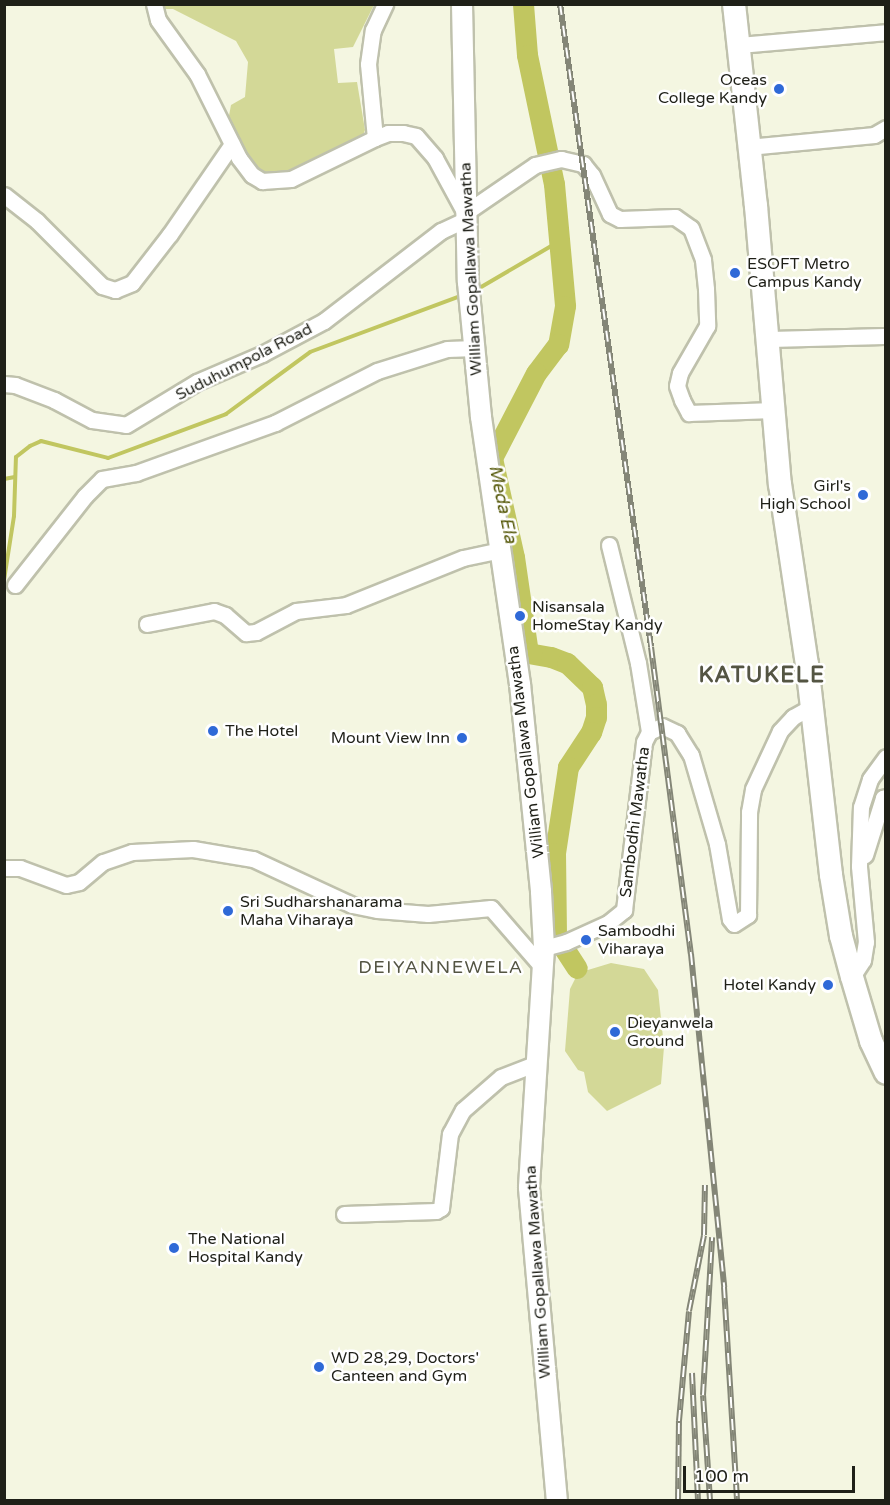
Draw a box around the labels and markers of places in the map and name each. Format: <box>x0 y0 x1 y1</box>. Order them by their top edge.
place label: Oceas College Kandy <box>658 70 767 108</box>
marker: Oceas College Kandy <box>772 82 786 96</box>
place label: ESOFT Metro Campus Kandy <box>747 254 862 292</box>
marker: ESOFT Metro Campus Kandy <box>728 266 742 280</box>
place label: Girl's High School <box>760 476 851 514</box>
marker: Girl's High School <box>856 488 870 502</box>
place label: Nisansala HomeStay Kandy <box>532 597 663 635</box>
marker: Nisansala HomeStay Kandy <box>513 609 527 623</box>
place label: The Hotel <box>225 721 298 741</box>
marker: The Hotel <box>206 724 220 738</box>
place label: Mount View Inn <box>331 728 450 748</box>
marker: Mount View Inn <box>455 731 469 745</box>
place label: Sri Sudharshanarama Maha Viharaya <box>240 892 402 930</box>
marker: Sri Sudharshanarama Maha Viharaya <box>221 904 235 918</box>
place label: Sambodhi Viharaya <box>598 921 675 959</box>
marker: Sambodhi Viharaya <box>579 933 593 947</box>
place label: Hotel Kandy <box>723 975 816 995</box>
marker: Hotel Kandy <box>821 978 835 992</box>
place label: Dieyanwela Ground <box>627 1013 713 1051</box>
marker: Dieyanwela Ground <box>608 1025 622 1039</box>
place label: The National Hospital Kandy <box>188 1229 303 1267</box>
marker: The National Hospital Kandy <box>165 1239 183 1257</box>
place label: WD 28,29, Doctors' Canteen and Gym <box>331 1348 479 1386</box>
marker: WD 28,29, Doctors' Canteen and Gym <box>312 1360 326 1374</box>

